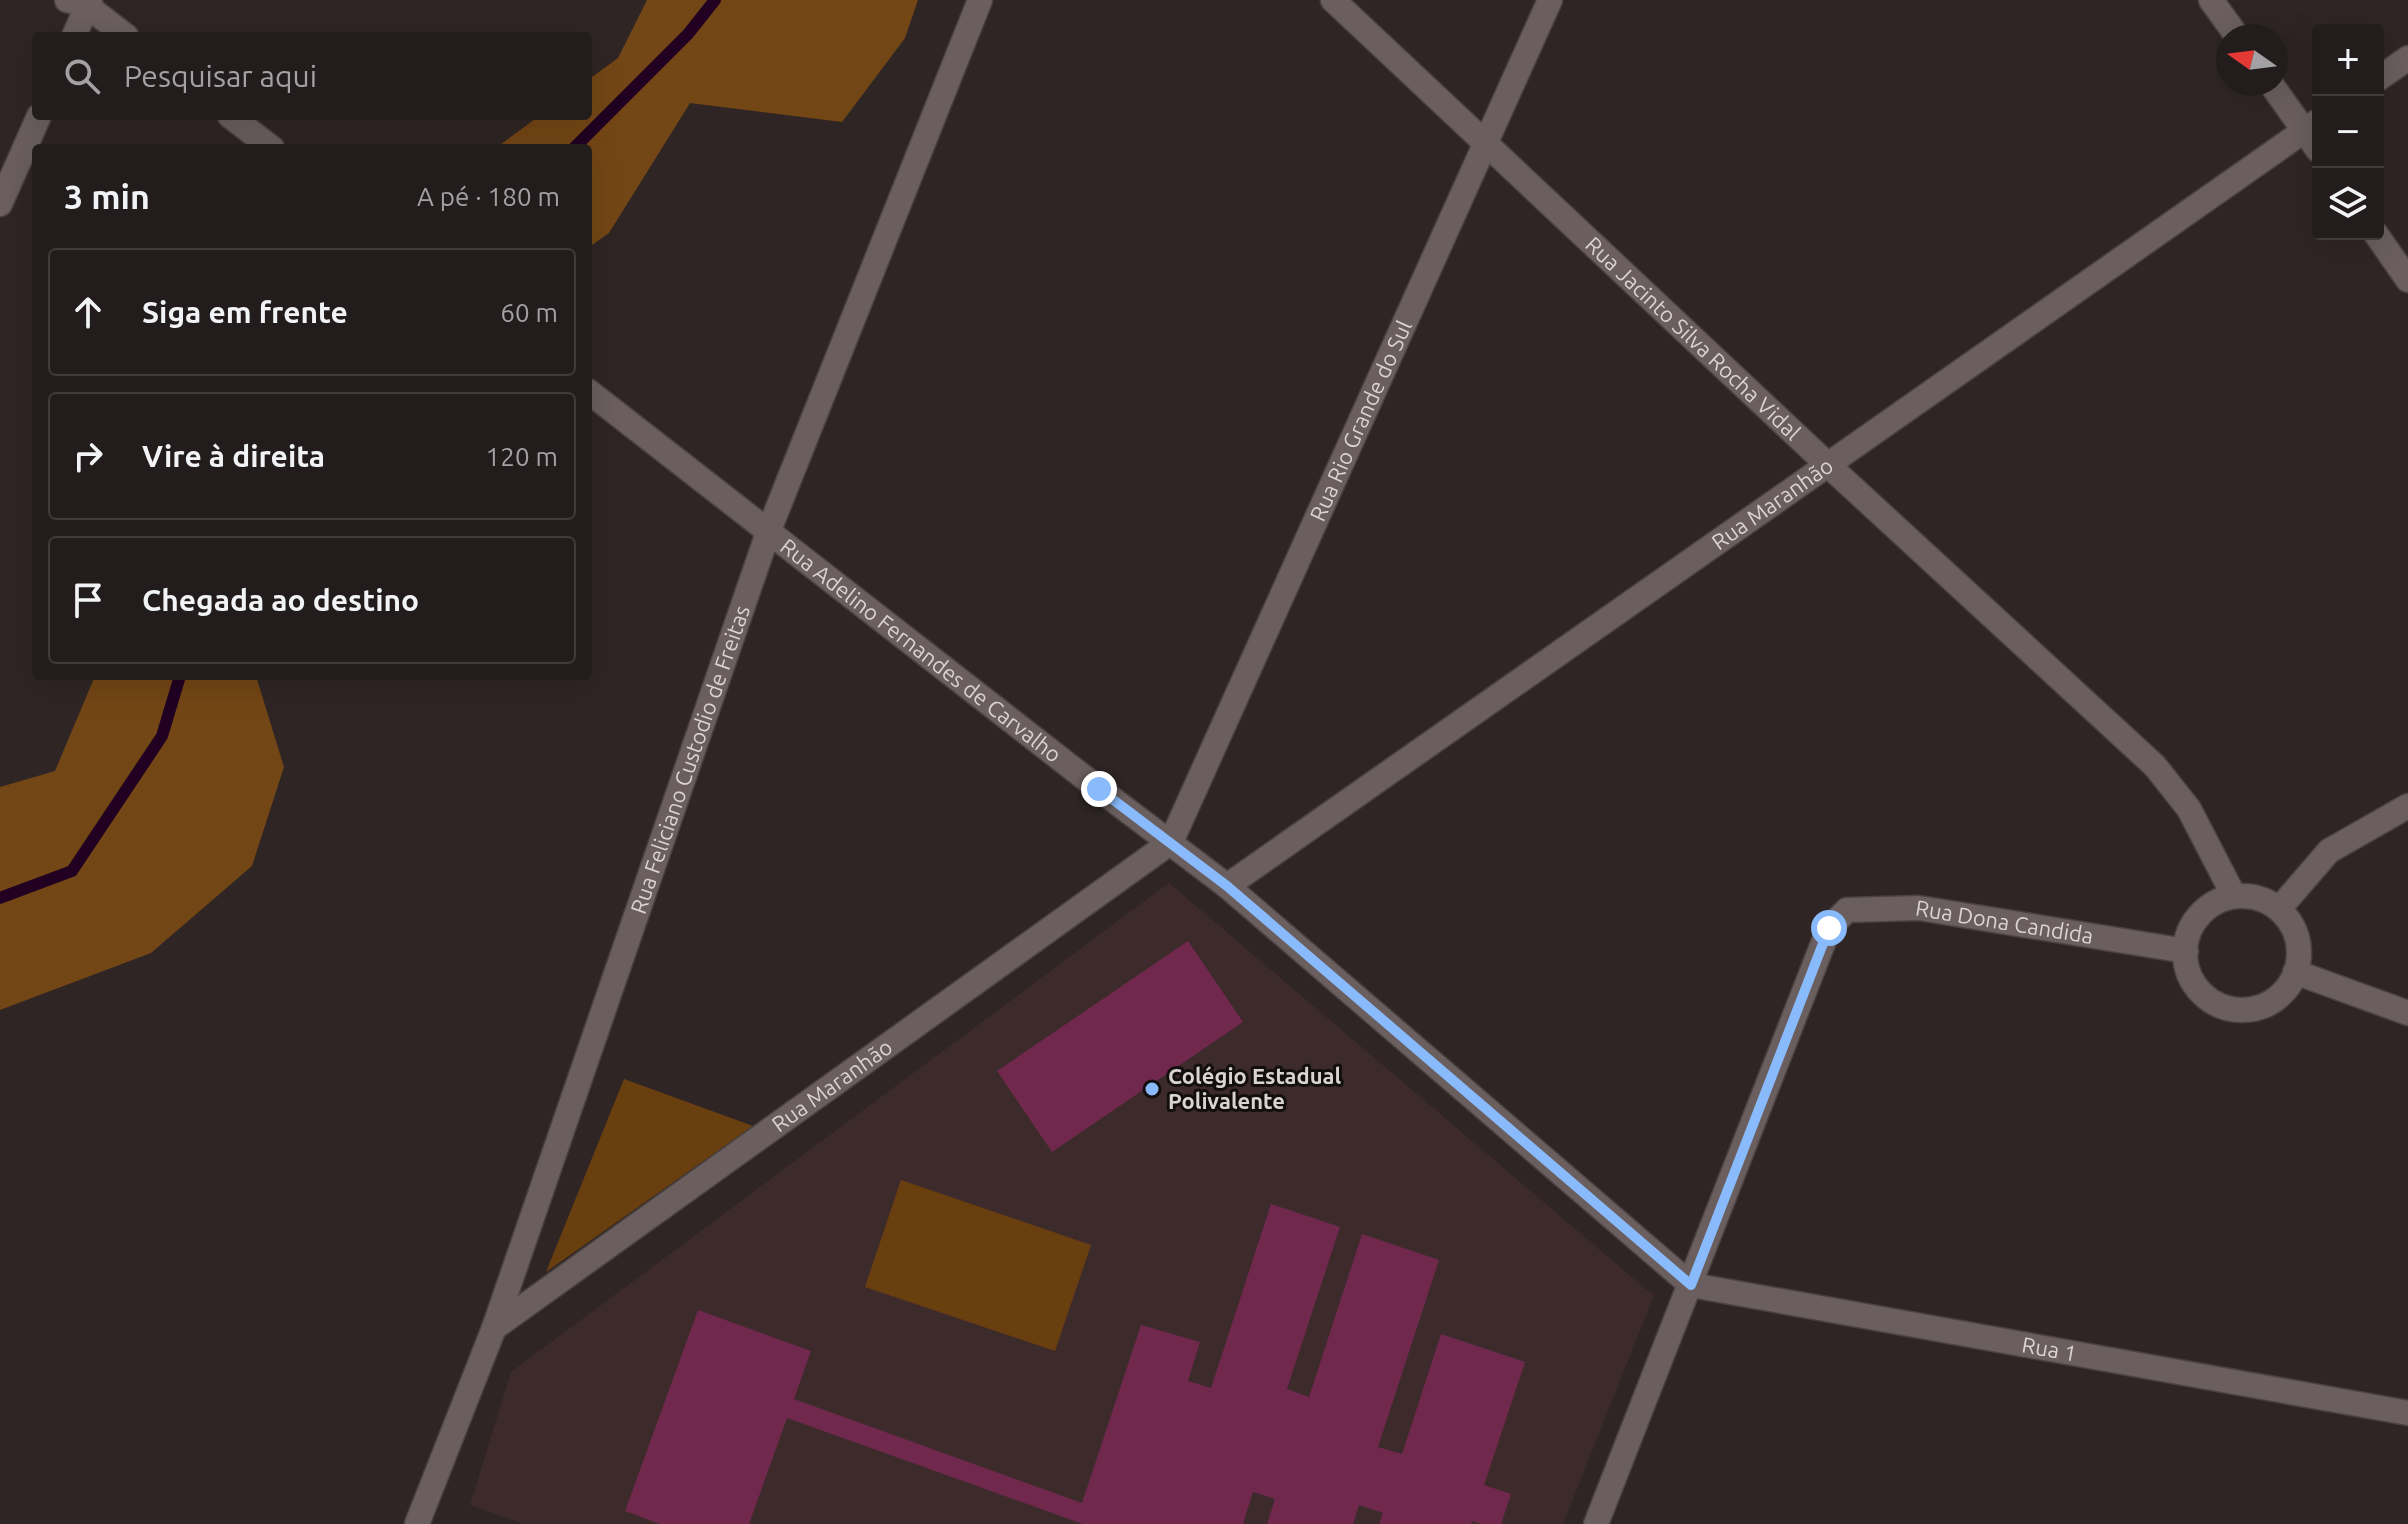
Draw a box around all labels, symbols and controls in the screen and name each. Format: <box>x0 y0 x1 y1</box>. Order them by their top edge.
north arrow <box>2216 24 2288 96</box>
map controls <box>2312 24 2384 240</box>
button: + <box>2312 24 2384 96</box>
search box <box>32 32 592 120</box>
icon: search <box>60 54 104 98</box>
text: Pesquisar aqui <box>124 59 317 93</box>
button: − <box>2312 96 2384 168</box>
button: layers <box>2312 168 2384 240</box>
text: 3 min <box>64 177 150 215</box>
text: A pé · 180 m <box>417 182 560 211</box>
street label: Rua Jacinto Silva Rocha Vidal <box>1581 231 1806 445</box>
icon: ahead <box>66 290 110 334</box>
text: Siga em frente <box>142 295 348 329</box>
text: 60 m <box>500 298 558 327</box>
street label: Rua Rio Grande do Sul <box>1304 316 1416 525</box>
icon: right <box>66 434 110 478</box>
text: Vire à direita <box>142 439 325 473</box>
text: 120 m <box>486 442 558 471</box>
street label: Rua Maranhão <box>1707 452 1837 554</box>
street label: Rua Adelino Fernandes de Carvalho <box>776 533 1066 767</box>
icon: arrive <box>66 578 110 622</box>
text: Chegada ao destino <box>142 583 419 617</box>
street label: Rua Feliciano Custodio de Freitas <box>625 602 754 917</box>
route end <box>1081 771 1117 807</box>
street label: Rua Dona Candida <box>1914 895 2095 948</box>
route start <box>1811 910 1847 946</box>
street label: Rua Maranhão <box>767 1033 897 1137</box>
place label: Colégio Estadual Polivalente <box>1168 1063 1342 1113</box>
marker: Colégio Estadual Polivalente <box>1143 1080 1161 1098</box>
street label: Rua 1 <box>2020 1331 2079 1366</box>

